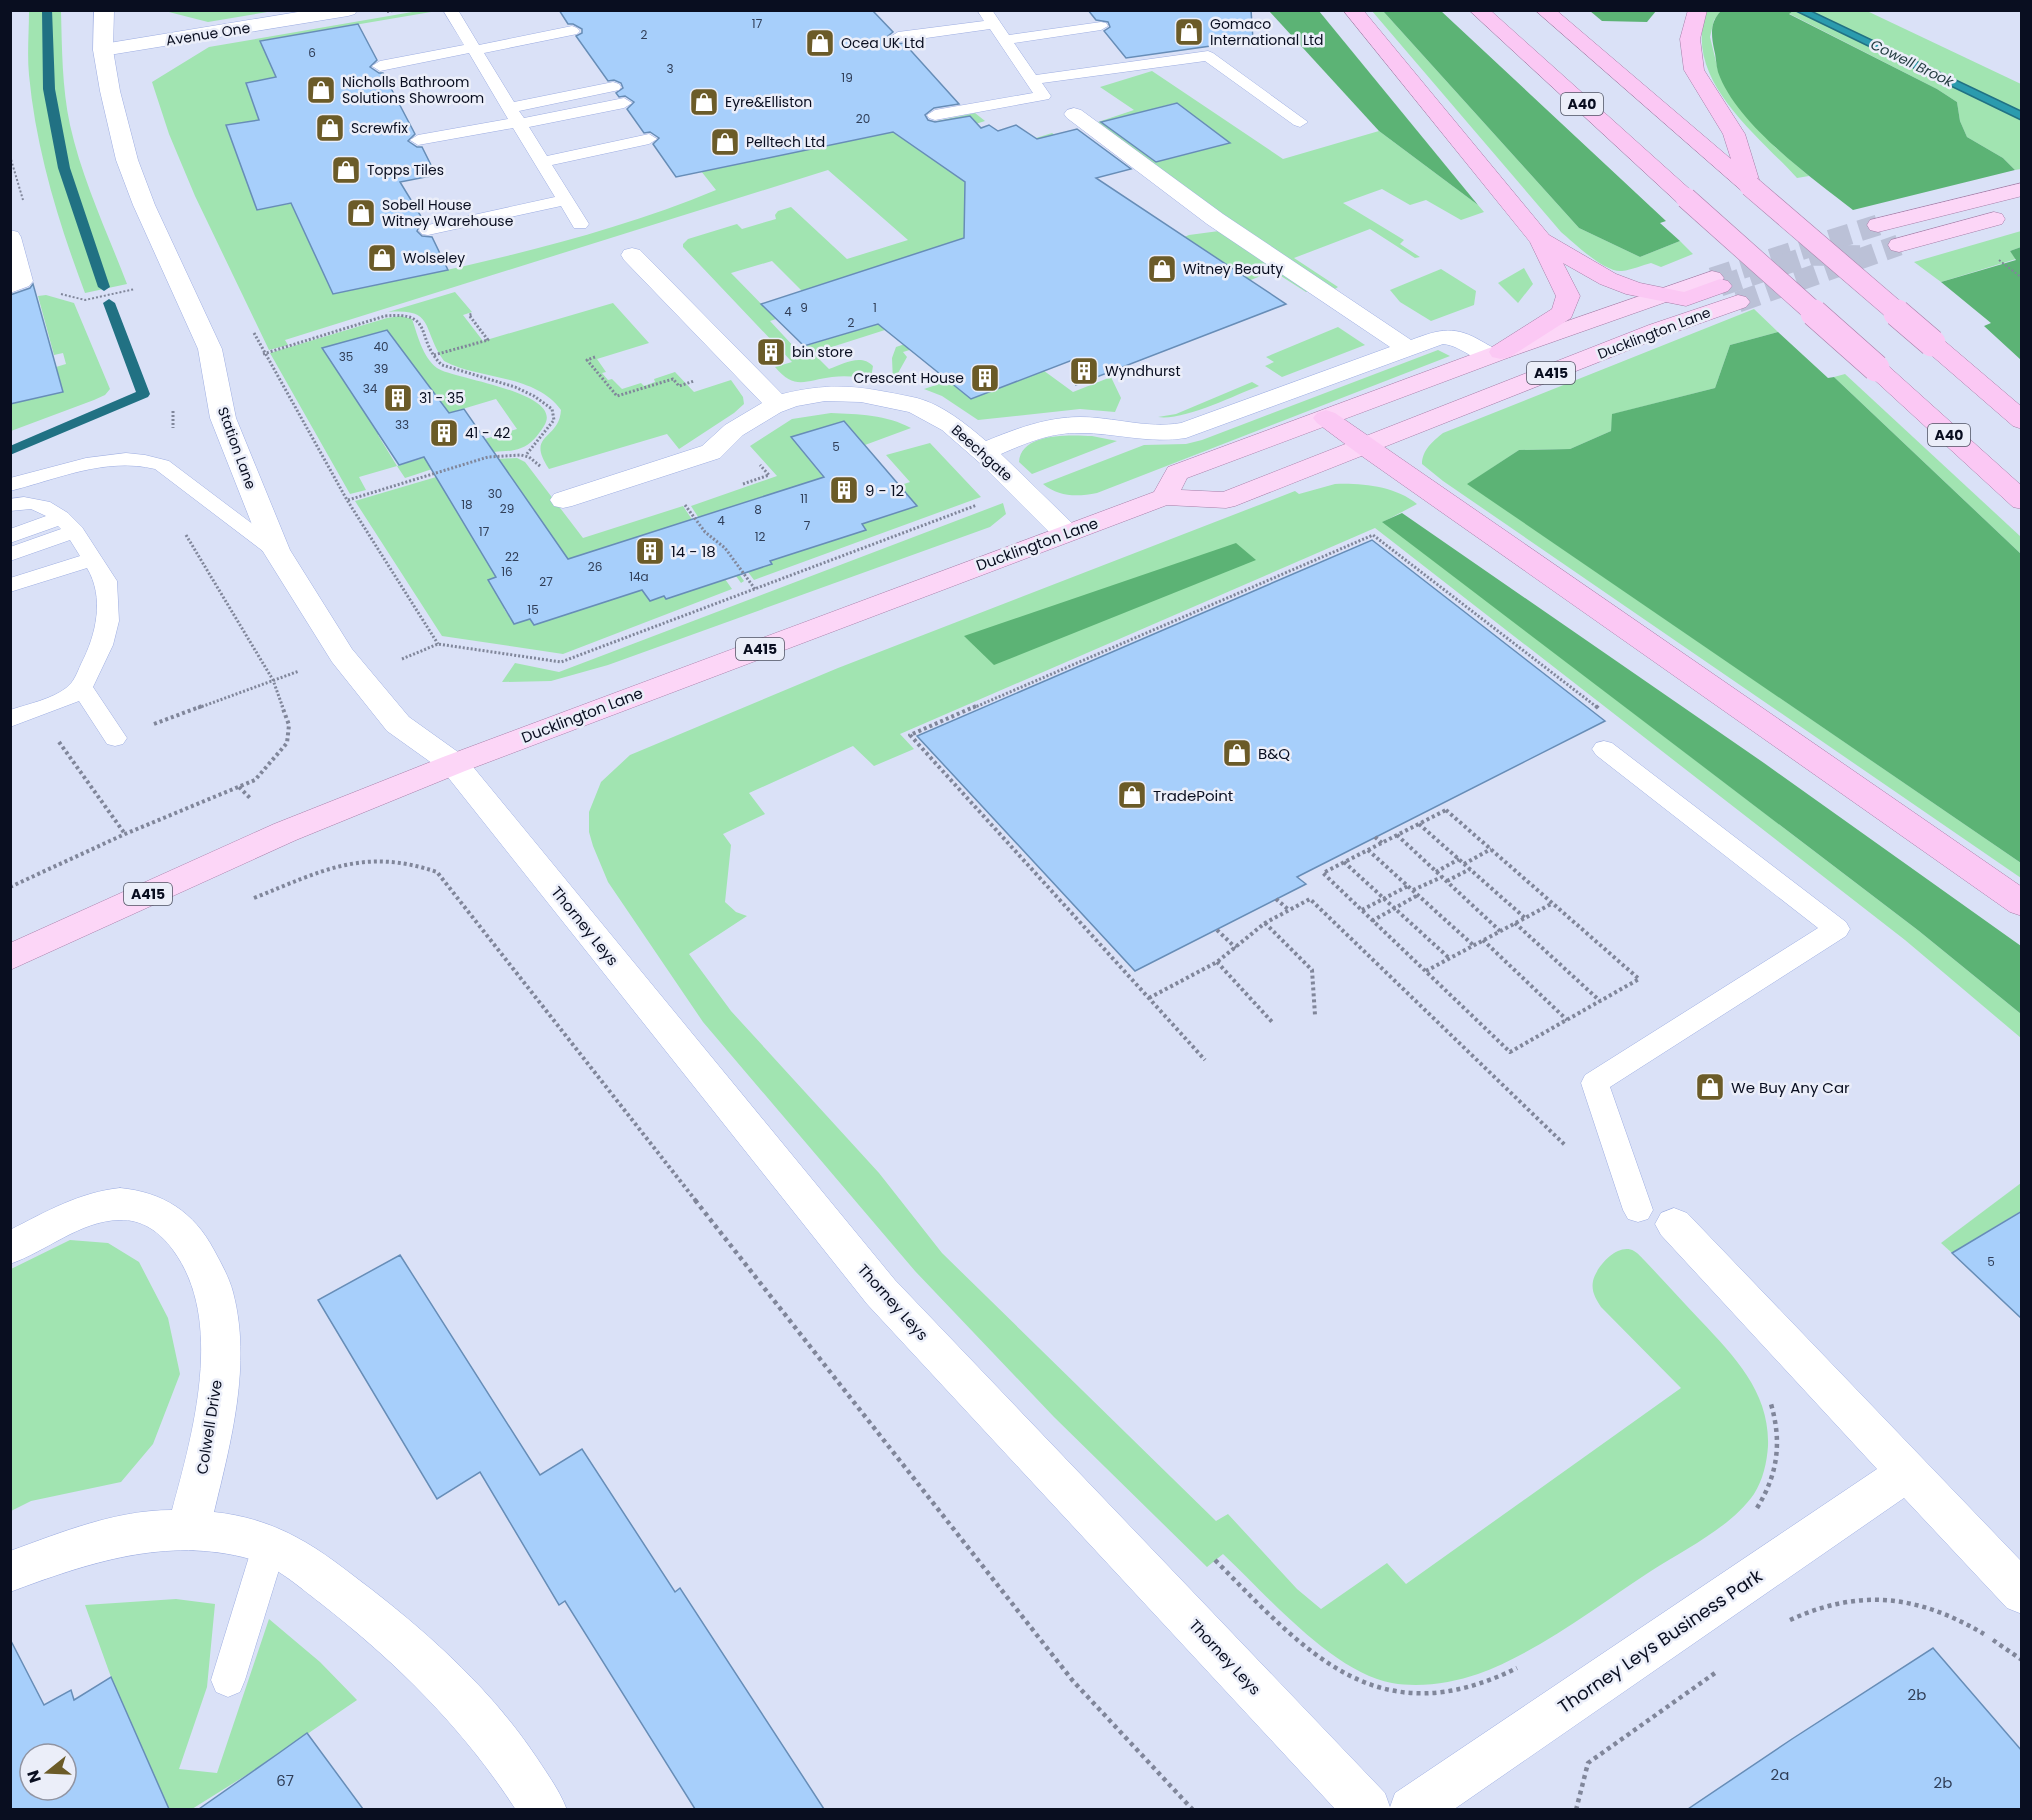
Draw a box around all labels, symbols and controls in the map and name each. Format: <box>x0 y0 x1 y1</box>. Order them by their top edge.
place label: Gomaco International Ltd <box>1210 14 1324 50</box>
house number: 17 <box>752 15 763 32</box>
shop icon: Gomaco International Ltd <box>1173 16 1205 48</box>
street label: Avenue One <box>164 17 252 51</box>
house number: 2 <box>641 26 648 43</box>
shop icon: Ocea UK Ltd <box>804 27 836 59</box>
place label: Ocea UK Ltd <box>841 33 925 53</box>
water label: Cowell Brook <box>1867 34 1958 92</box>
house number: 6 <box>308 44 316 61</box>
house number: 3 <box>666 60 674 77</box>
house number: 19 <box>841 69 853 86</box>
place label: Nicholls Bathroom Solutions Showroom <box>342 72 484 108</box>
shop icon: Nicholls Bathroom Solutions Showroom <box>305 74 337 106</box>
shop icon: Eyre&Elliston <box>688 86 720 118</box>
place label: Eyre&Elliston <box>725 92 812 112</box>
road number: A40 <box>1561 93 1603 115</box>
house number: 20 <box>856 110 870 127</box>
shop icon: Screwfix <box>314 112 346 144</box>
place label: Screwfix <box>351 118 408 138</box>
shop icon: Pelltech Ltd <box>709 126 741 158</box>
place label: Pelltech Ltd <box>746 132 825 152</box>
shop icon: Topps Tiles <box>330 154 362 186</box>
place label: Topps Tiles <box>367 160 444 180</box>
place label: Sobell House Witney Warehouse <box>382 195 514 231</box>
shop icon: Sobell House Witney Warehouse <box>345 197 377 229</box>
shop icon: Wolseley <box>366 242 398 274</box>
place label: Wolseley <box>403 248 465 268</box>
shop icon: Witney Beauty <box>1146 253 1178 285</box>
place label: Witney Beauty <box>1183 259 1283 279</box>
house number: 9 <box>800 299 808 316</box>
house number: 1 <box>873 299 877 316</box>
street label: Ducklington Lane <box>1594 302 1714 364</box>
house number: 4 <box>784 303 792 320</box>
house number: 2 <box>848 314 855 331</box>
building icon: bin store <box>755 336 787 368</box>
house number: 40 <box>373 338 389 355</box>
place label: bin store <box>792 342 853 362</box>
house number: 35 <box>339 348 353 365</box>
building icon: Wyndhurst <box>1068 355 1100 387</box>
house number: 39 <box>374 360 388 377</box>
place label: Wyndhurst <box>1105 361 1181 381</box>
building icon: Crescent House <box>969 362 1001 394</box>
road number: A415 <box>1527 362 1575 384</box>
place label: Crescent House <box>853 368 964 388</box>
house number: 34 <box>363 380 378 397</box>
building icon: 31 - 35 <box>382 382 414 414</box>
place label: 31 - 35 <box>419 388 464 408</box>
street label: Station Lane <box>213 404 261 492</box>
house number: 33 <box>395 416 409 433</box>
building icon: 41 - 42 <box>428 417 460 449</box>
street label: Beechgate <box>947 420 1017 486</box>
place label: 41 - 42 <box>465 423 510 443</box>
road number: A40 <box>1928 424 1970 446</box>
house number: 5 <box>832 438 840 455</box>
building icon: 9 - 12 <box>828 474 860 506</box>
place label: 9 - 12 <box>865 480 904 501</box>
house number: 30 <box>488 485 502 502</box>
house number: 11 <box>800 490 808 507</box>
house number: 18 <box>461 496 473 513</box>
house number: 29 <box>500 500 514 517</box>
house number: 8 <box>754 501 762 518</box>
house number: 4 <box>717 512 725 529</box>
street label: Ducklington Lane <box>973 512 1101 576</box>
house number: 7 <box>804 517 811 534</box>
house number: 17 <box>479 523 490 540</box>
house number: 12 <box>755 528 765 545</box>
building icon: 14 - 18 <box>634 535 666 567</box>
place label: 14 - 18 <box>671 541 716 562</box>
house number: 22 <box>505 548 519 565</box>
house number: 26 <box>588 558 602 575</box>
house number: 16 <box>501 563 513 580</box>
house number: 14a <box>629 568 649 585</box>
house number: 27 <box>539 573 553 590</box>
house number: 15 <box>527 601 539 618</box>
road number: A415 <box>736 638 784 660</box>
street label: Ducklington Lane <box>518 682 646 748</box>
shop icon: B&Q <box>1221 737 1253 769</box>
place label: B&Q <box>1258 743 1290 764</box>
shop icon: TradePoint <box>1116 779 1148 811</box>
place label: TradePoint <box>1153 785 1233 806</box>
street label: Thorney Leys <box>547 882 624 970</box>
road number: A415 <box>124 883 172 905</box>
shop icon: We Buy Any Car <box>1694 1071 1726 1103</box>
place label: We Buy Any Car <box>1731 1077 1850 1098</box>
house number: 5 <box>1987 1253 1995 1270</box>
street label: Thorney Leys <box>853 1259 933 1345</box>
street label: Colwell Drive <box>191 1378 227 1476</box>
street label: Thorney Leys Business Park <box>1553 1563 1768 1719</box>
street label: Thorney Leys <box>1184 1615 1266 1700</box>
house number: 2b <box>1908 1684 1926 1705</box>
north arrow <box>18 1742 78 1802</box>
house number: 2a <box>1771 1764 1789 1785</box>
text: N <box>21 1767 47 1786</box>
house number: 67 <box>276 1770 294 1791</box>
house number: 2b <box>1934 1772 1952 1793</box>

